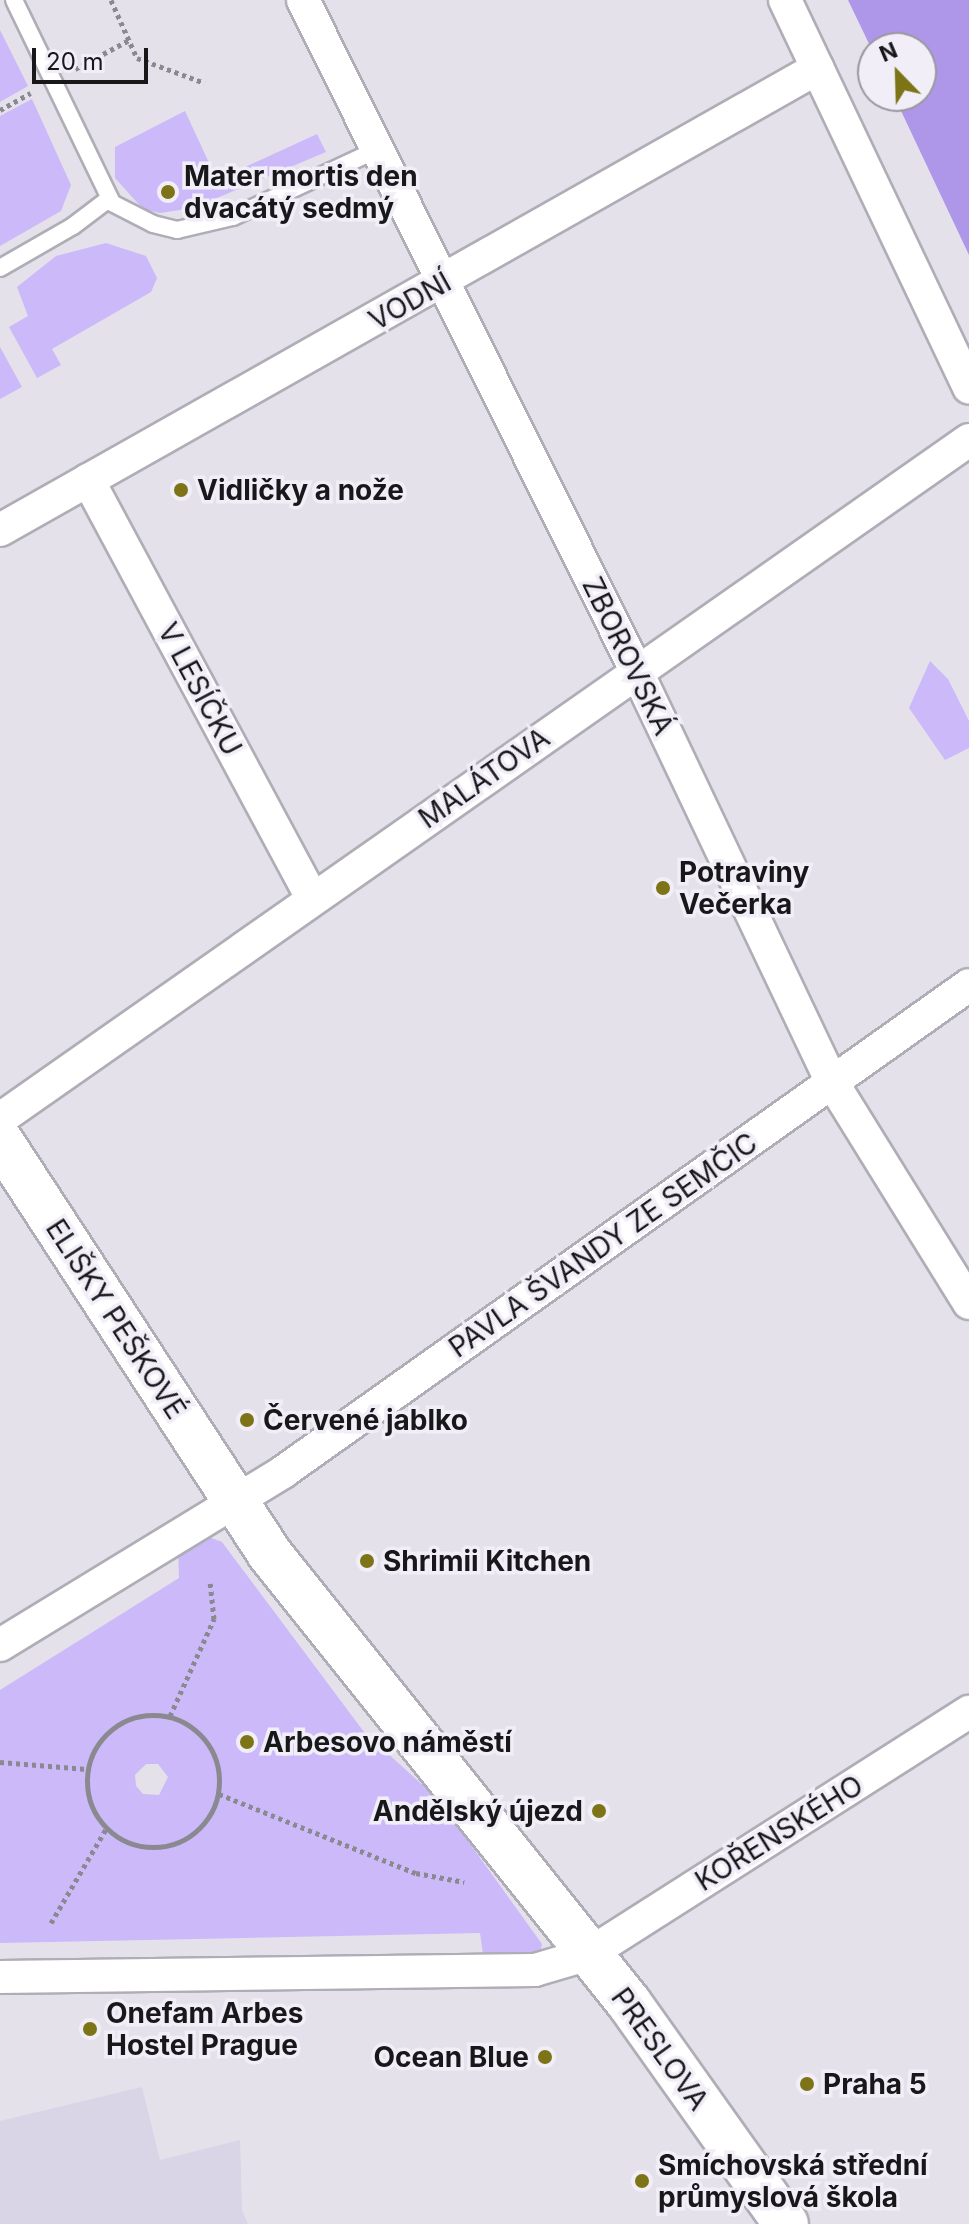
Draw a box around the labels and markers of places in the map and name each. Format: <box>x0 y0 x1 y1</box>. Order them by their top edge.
place label: Mater mortis den dvacátý sedmý <box>184 159 418 225</box>
marker: Mater mortis den dvacátý sedmý <box>159 183 177 201</box>
place label: Vidličky a nože <box>197 473 404 507</box>
marker: Vidličky a nože <box>172 481 190 499</box>
place label: Potraviny Večerka <box>679 855 809 921</box>
marker: Potraviny Večerka <box>654 879 672 897</box>
place label: Červené jablko <box>263 1403 468 1437</box>
marker: Červené jablko <box>238 1411 256 1429</box>
place label: Shrimii Kitchen <box>383 1544 591 1578</box>
marker: Shrimii Kitchen <box>358 1552 376 1570</box>
place label: Arbesovo náměstí <box>263 1725 512 1759</box>
marker: Arbesovo náměstí <box>238 1733 256 1751</box>
place label: Andělský újezd <box>373 1794 583 1828</box>
marker: Andělský újezd <box>590 1802 608 1820</box>
place label: Onefam Arbes Hostel Prague <box>106 1996 303 2062</box>
marker: Onefam Arbes Hostel Prague <box>81 2020 99 2038</box>
place label: Ocean Blue <box>373 2040 529 2074</box>
marker: Ocean Blue <box>536 2048 554 2066</box>
place label: Praha 5 <box>823 2067 927 2101</box>
marker: Praha 5 <box>798 2075 816 2093</box>
place label: Smíchovská střední průmyslová škola <box>658 2148 928 2214</box>
marker: Smíchovská střední průmyslová škola <box>633 2172 651 2190</box>

